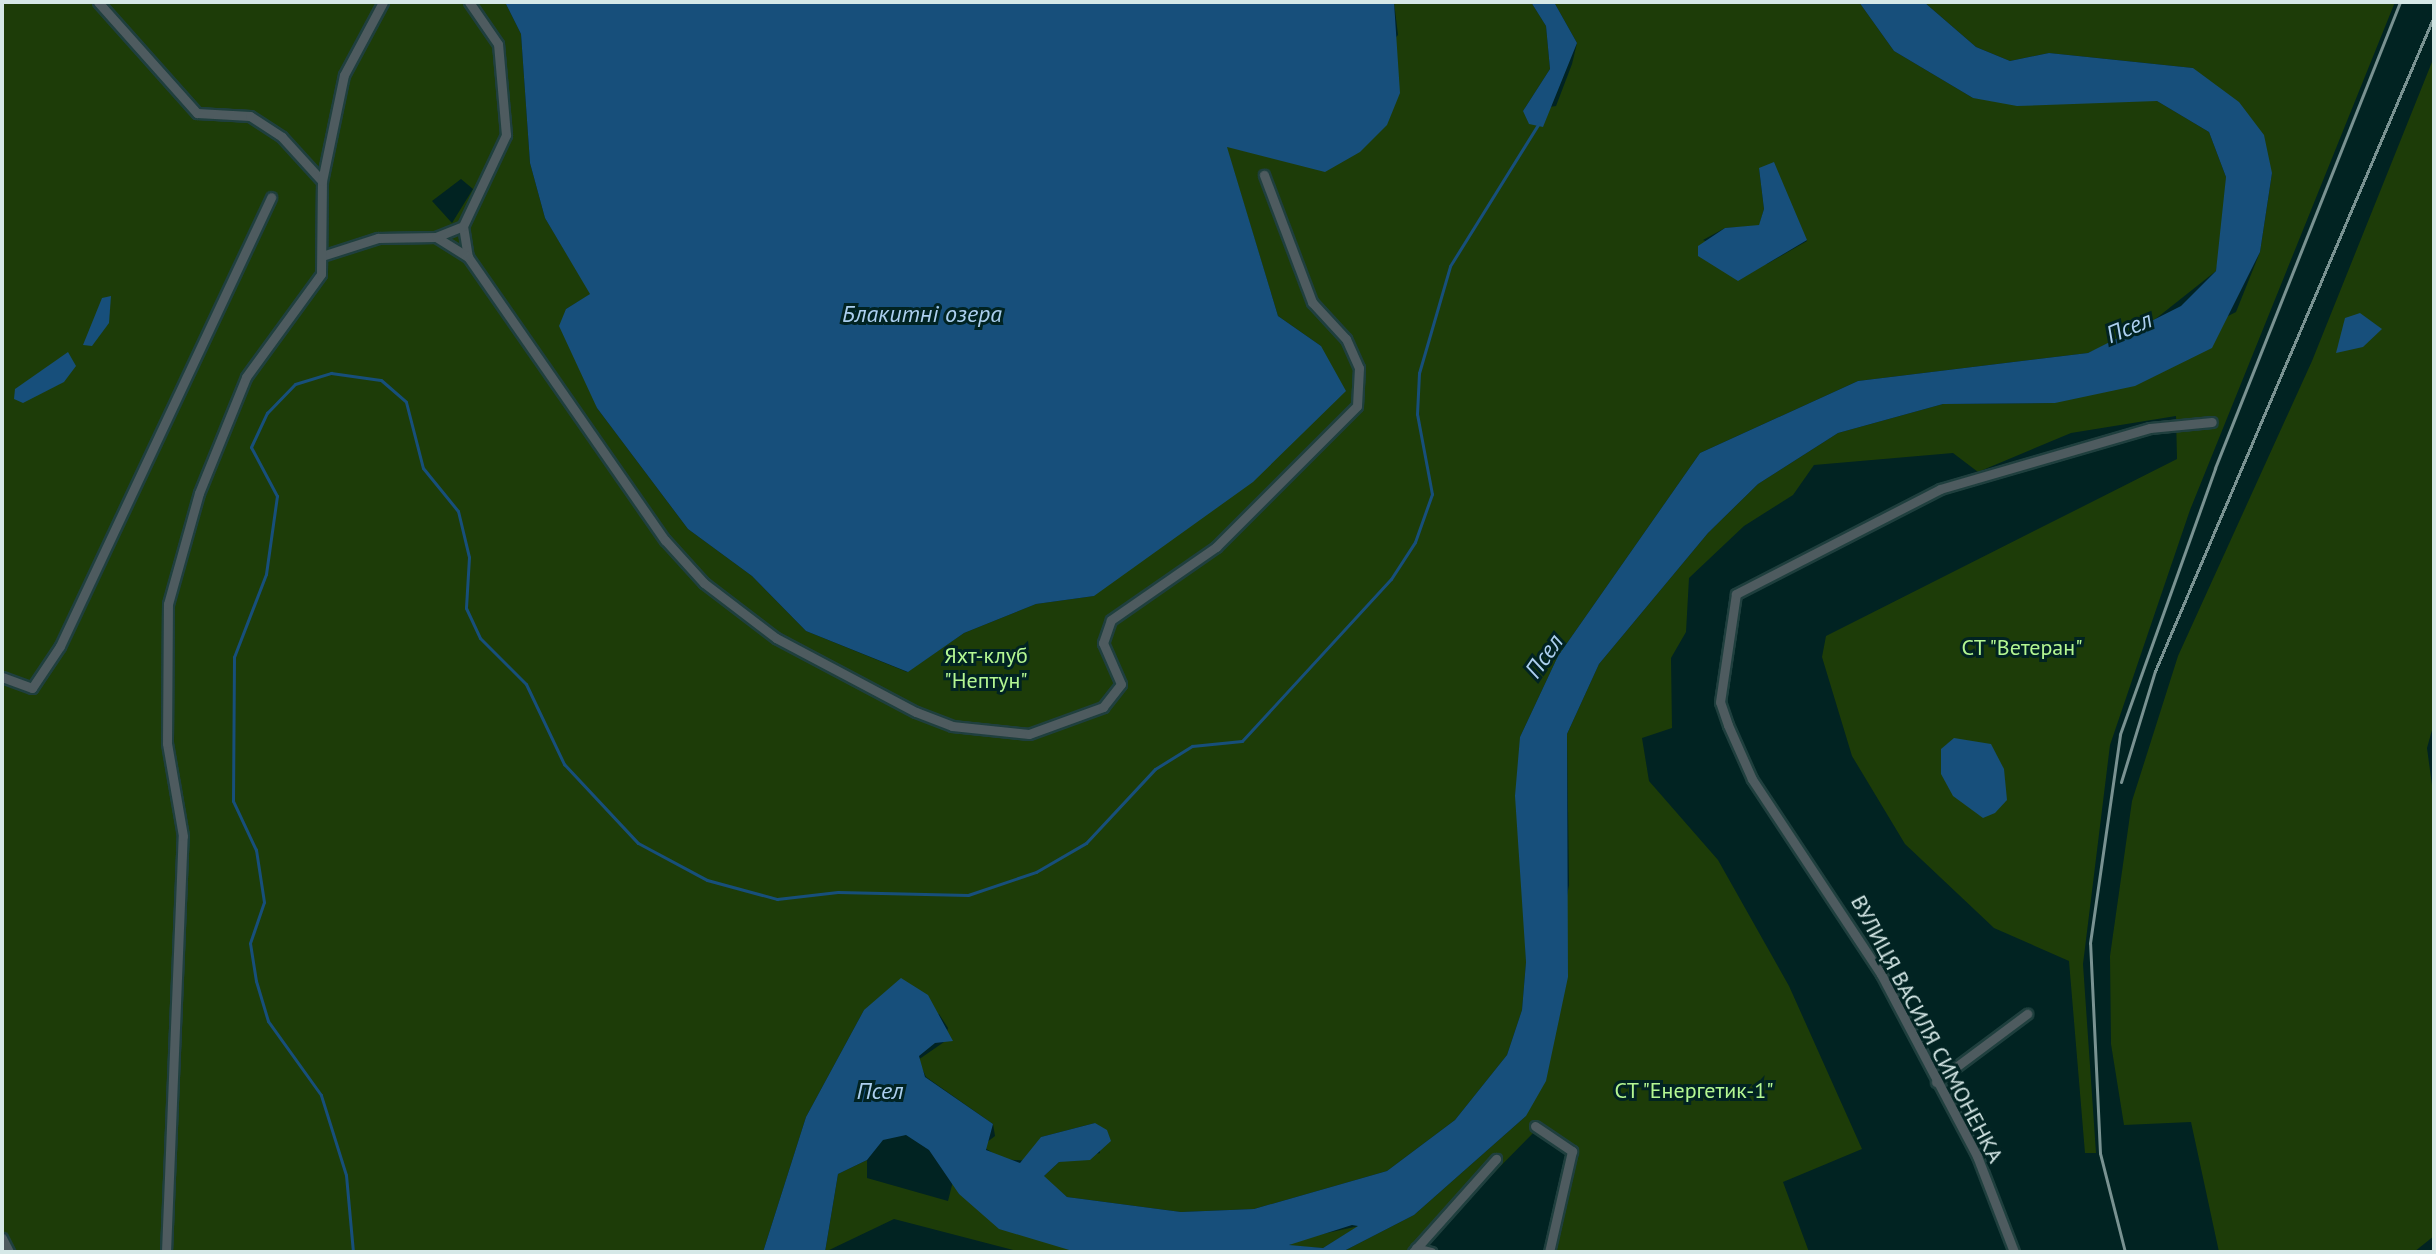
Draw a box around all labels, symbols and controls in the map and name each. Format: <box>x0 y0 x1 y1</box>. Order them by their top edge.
water label: Блакитні озера <box>842 300 1002 328</box>
water label: Псел <box>2102 305 2156 349</box>
water label: Псел <box>1519 629 1569 683</box>
park label: СТ "Ветеран" <box>1960 635 2084 661</box>
park label: Яхт-клуб "Нептун" <box>944 642 1028 694</box>
street label: ВУЛИЦЯ ВАСИЛЯ СИМОНЕНКА <box>1845 891 2009 1167</box>
water label: Псел <box>857 1077 903 1105</box>
park label: СТ "Енергетик-1" <box>1613 1078 1775 1104</box>

